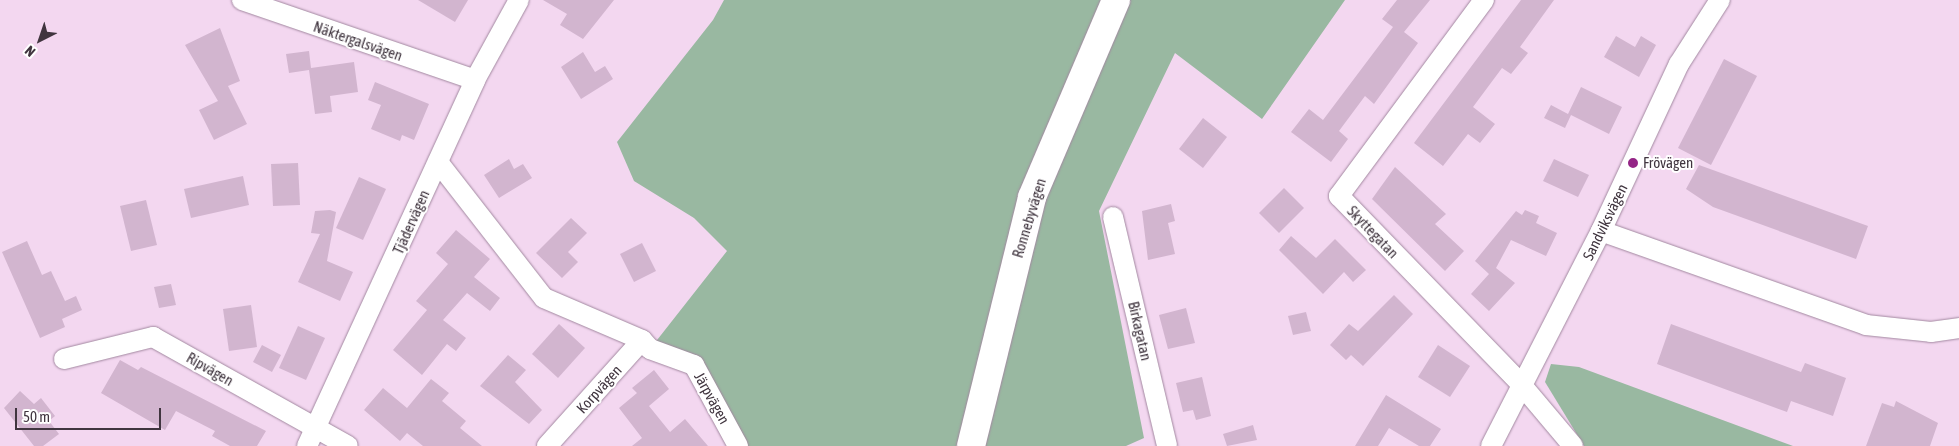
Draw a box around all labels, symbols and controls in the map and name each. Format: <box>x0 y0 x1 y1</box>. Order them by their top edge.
north arrow <box>15 15 65 65</box>
street label: Näktergalsvägen <box>311 17 405 65</box>
text: N <box>22 43 39 60</box>
place label: Frövägen <box>1643 154 1693 172</box>
marker: Frövägen <box>1627 157 1639 169</box>
street label: Ronnebyvägen <box>1008 176 1050 260</box>
street label: Sandviksvägen <box>1579 181 1631 263</box>
street label: Tjädervägen <box>389 187 433 257</box>
street label: Skyttegatan <box>1344 202 1402 262</box>
street label: Birkagatan <box>1124 300 1156 362</box>
street label: Ripvägen <box>183 348 237 390</box>
street label: Korpvägen <box>573 361 625 417</box>
street label: Järpvägen <box>690 369 734 427</box>
scale bar <box>18 398 164 430</box>
text: 50 m <box>23 408 50 425</box>

